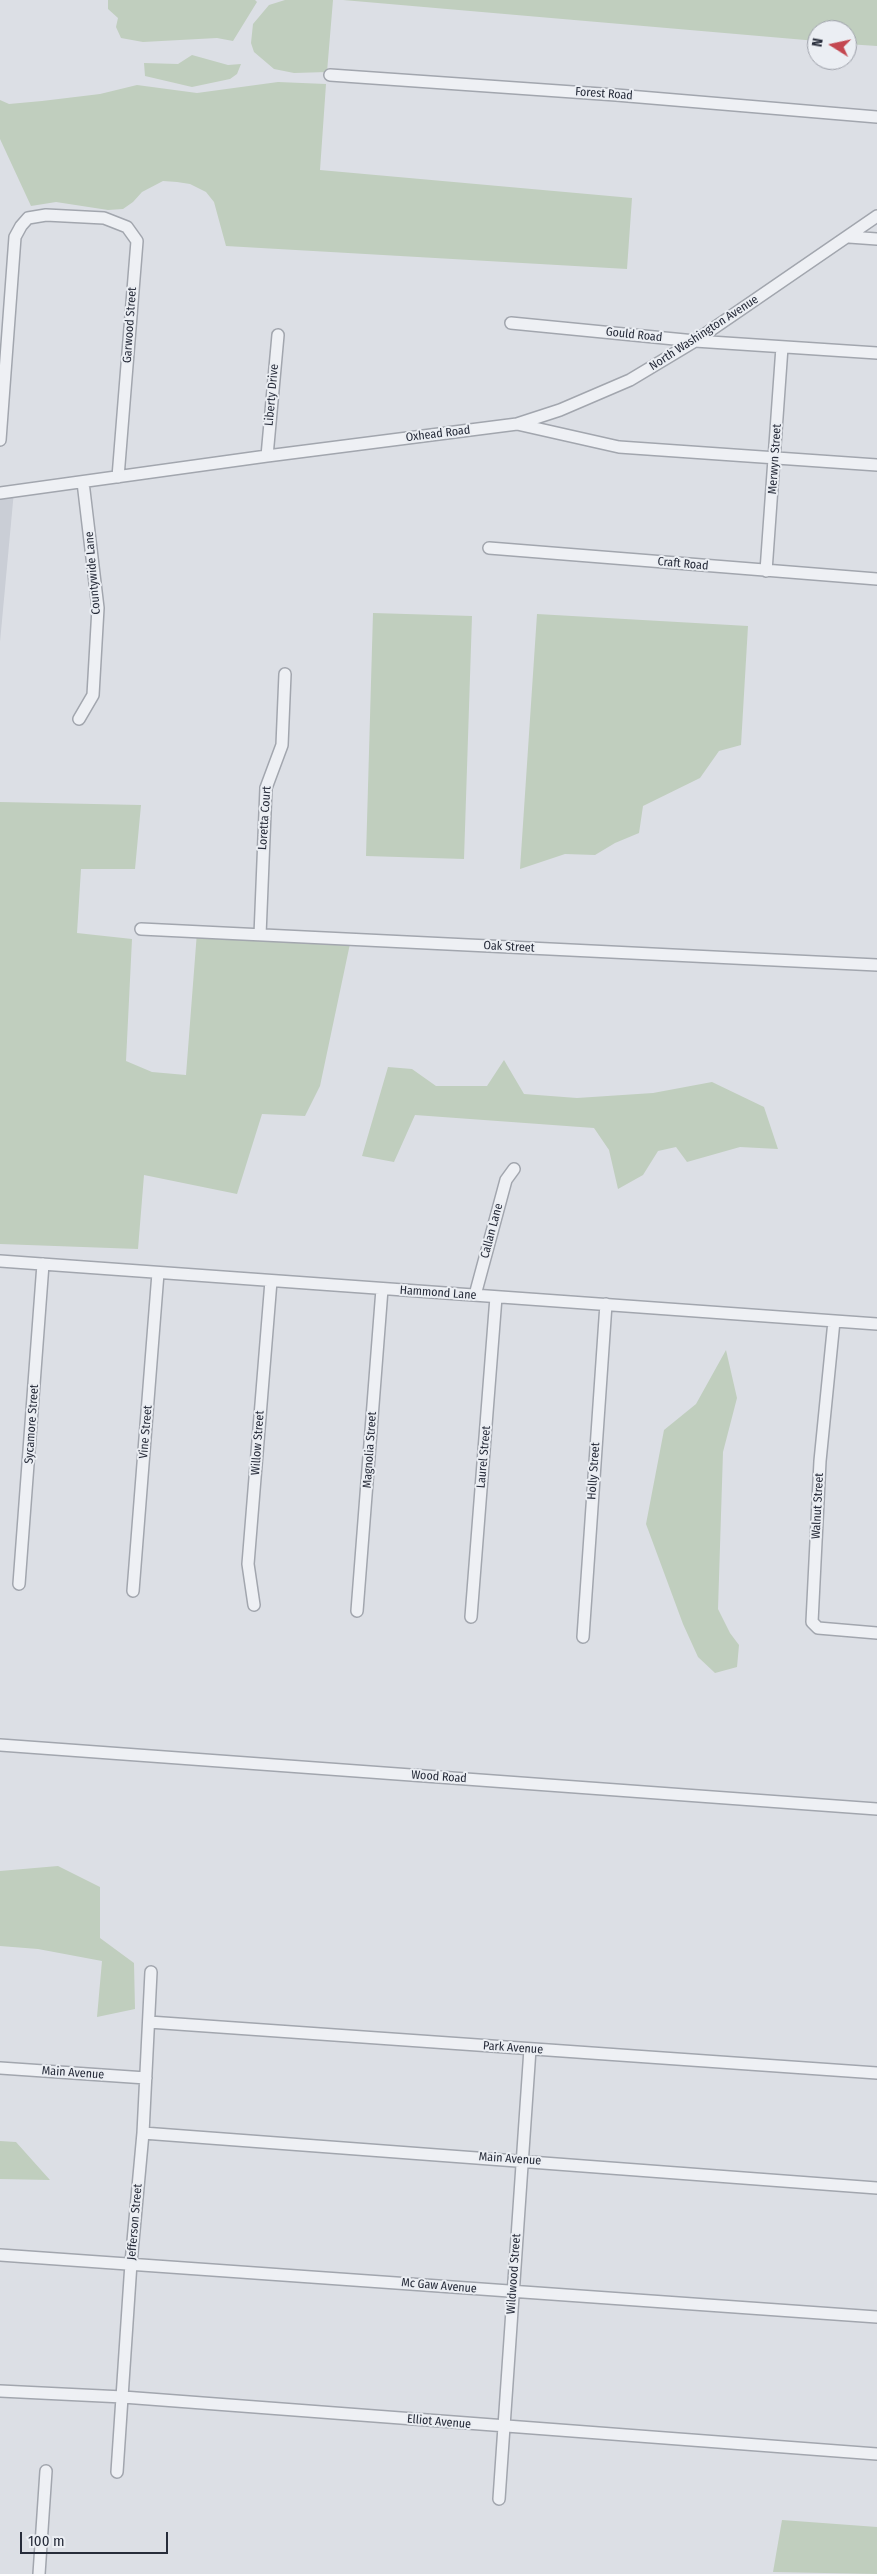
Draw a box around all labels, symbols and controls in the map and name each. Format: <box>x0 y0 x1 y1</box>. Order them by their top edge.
north arrow <box>807 20 857 70</box>
text: N <box>809 37 827 48</box>
street label: Forest Road <box>575 85 633 103</box>
street label: Garwood Street <box>120 286 140 364</box>
street label: North Washington Avenue <box>647 292 761 374</box>
street label: Gould Road <box>605 325 663 345</box>
street label: Liberty Drive <box>262 363 282 427</box>
street label: Oxhead Road <box>405 423 471 445</box>
street label: Merwyn Street <box>765 423 785 495</box>
street label: Countywide Lane <box>82 531 104 615</box>
street label: Craft Road <box>657 555 709 573</box>
street label: Loretta Court <box>256 785 274 851</box>
street label: Oak Street <box>483 938 535 956</box>
street label: Callan Lane <box>478 1202 506 1260</box>
street label: Hammond Lane <box>399 1283 477 1303</box>
street label: Sycamore Street <box>22 1384 42 1464</box>
street label: Vine Street <box>136 1405 156 1459</box>
street label: Willow Street <box>249 1410 267 1476</box>
street label: Magnolia Street <box>360 1411 380 1489</box>
street label: Laurel Street <box>474 1425 494 1489</box>
street label: Holly Street <box>585 1442 603 1500</box>
street label: Walnut Street <box>809 1472 827 1540</box>
street label: Wood Road <box>411 1768 467 1786</box>
street label: Park Avenue <box>482 2039 544 2057</box>
street label: Main Avenue <box>41 2064 105 2082</box>
street label: Main Avenue <box>478 2150 542 2168</box>
street label: Jefferson Street <box>124 2183 146 2261</box>
street label: Wildwood Street <box>504 2233 524 2315</box>
street label: Mc Gaw Avenue <box>401 2276 477 2296</box>
street label: Elliot Avenue <box>406 2412 472 2432</box>
scale bar <box>22 2522 170 2554</box>
text: 100 m <box>28 2532 65 2550</box>

